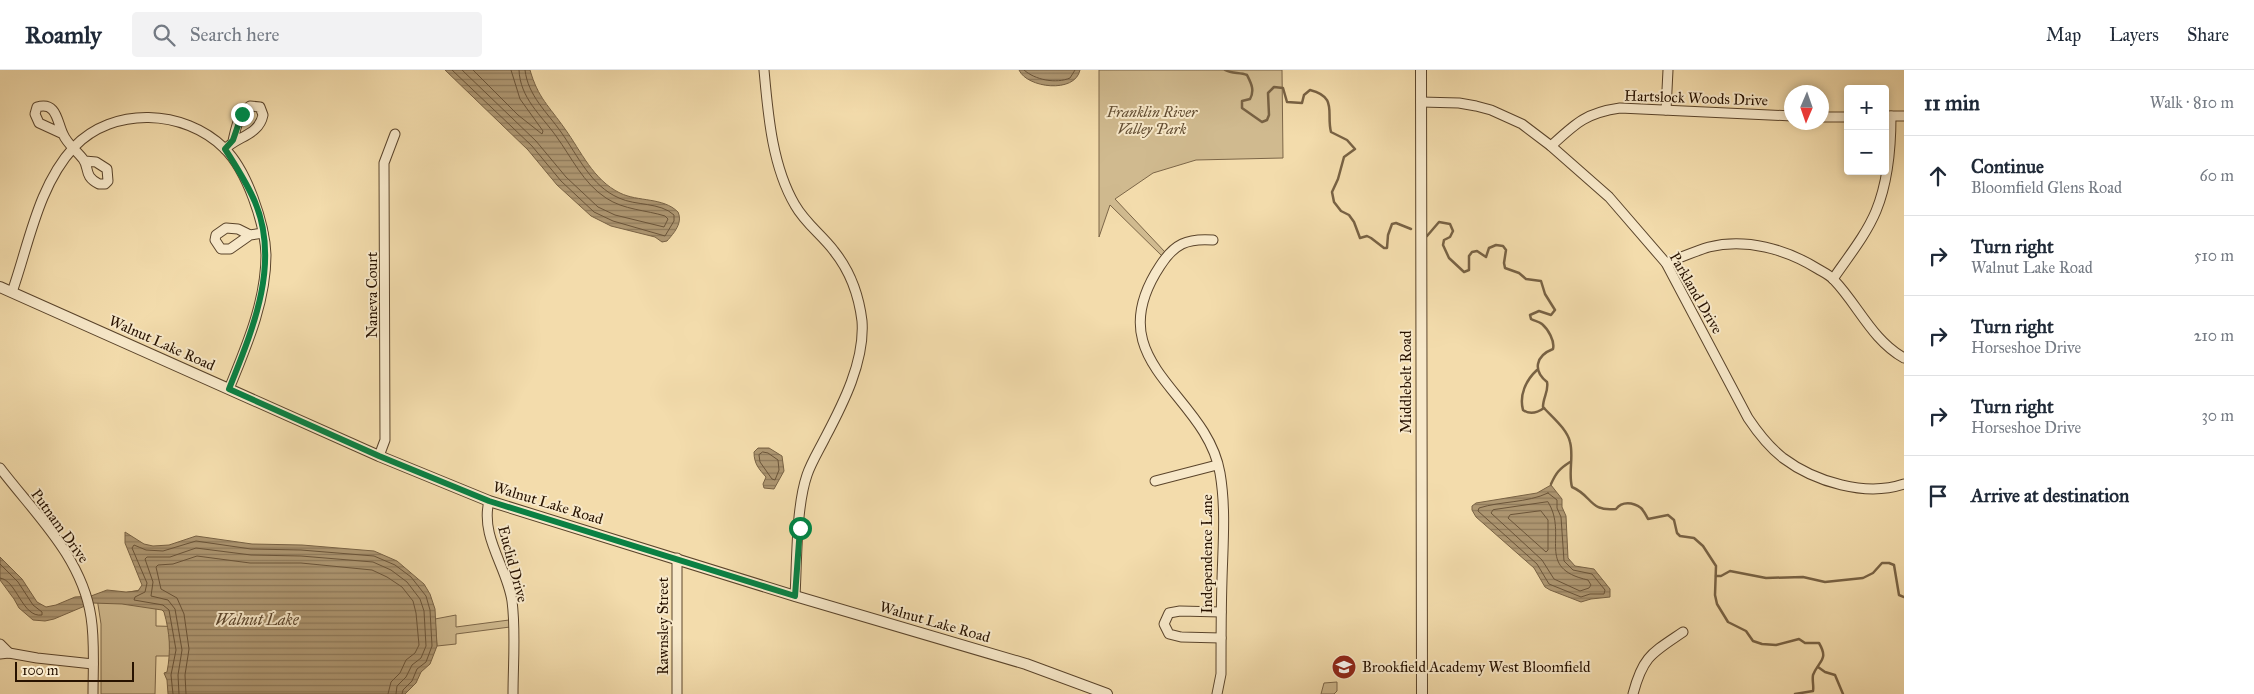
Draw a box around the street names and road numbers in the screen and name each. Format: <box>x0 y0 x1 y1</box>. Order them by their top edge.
street label: Hartslock Woods Drive <box>1624 86 1768 110</box>
street label: Parkland Drive <box>1665 249 1727 337</box>
street label: Naneva Court <box>363 251 381 338</box>
street label: Walnut Lake Road <box>106 312 218 375</box>
street label: Middlebelt Road <box>1397 330 1415 433</box>
street label: Walnut Lake Road <box>491 478 606 528</box>
street label: Putnam Drive <box>27 486 93 566</box>
street label: Independence Lane <box>1198 494 1216 614</box>
street label: Euclid Drive <box>494 524 532 604</box>
street label: Rawnsley Street <box>654 576 672 675</box>
street label: Walnut Lake Road <box>878 598 993 647</box>

